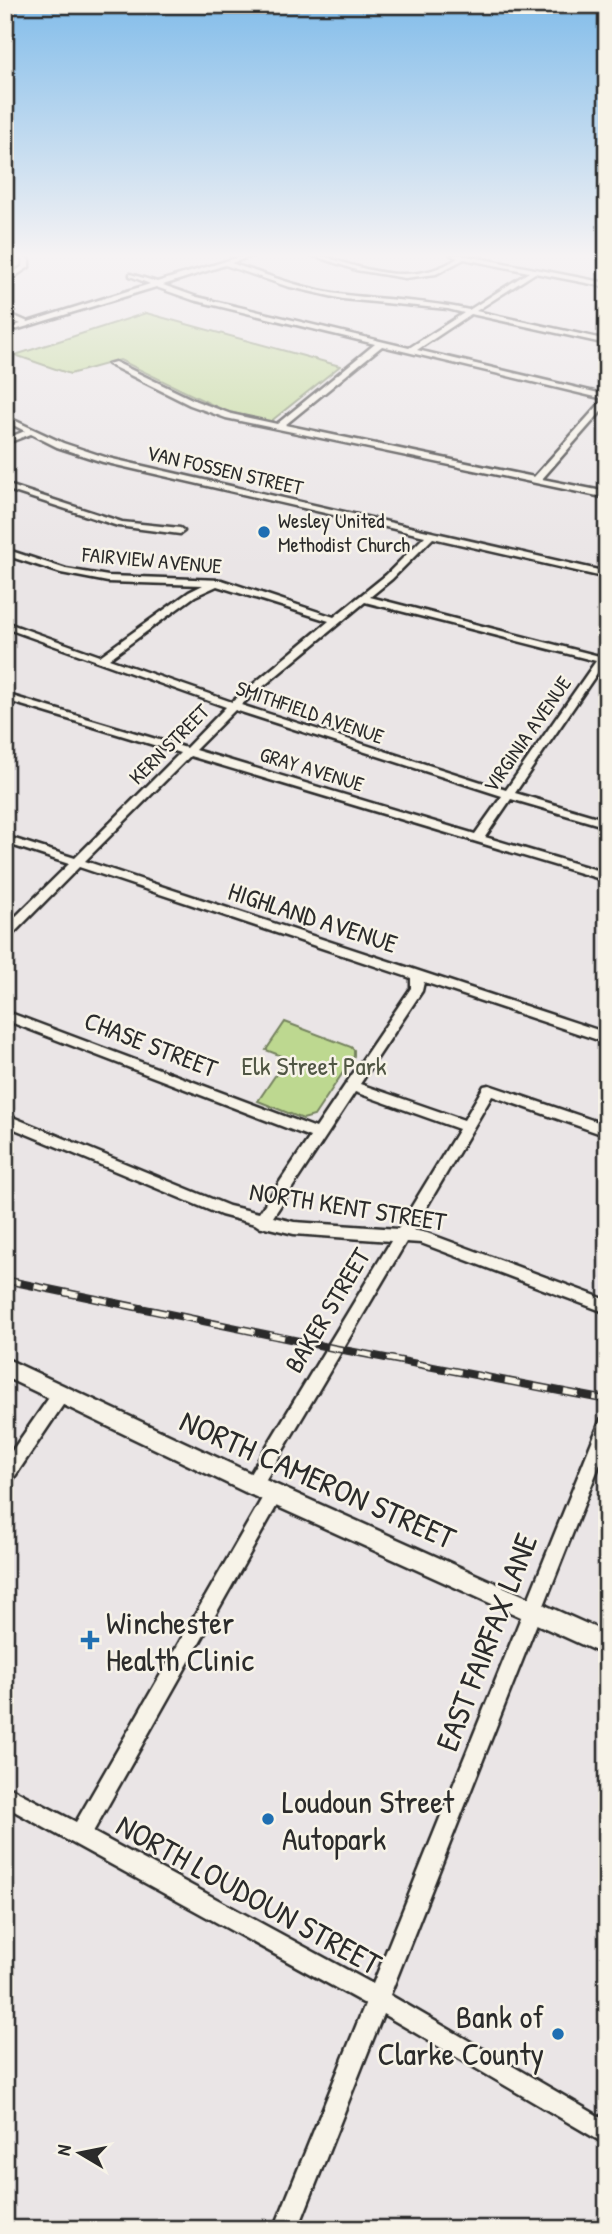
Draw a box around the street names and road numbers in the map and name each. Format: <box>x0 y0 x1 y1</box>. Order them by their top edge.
street label: VAN FOSSEN STREET <box>144 438 307 502</box>
street label: FAIRVIEW AVENUE <box>80 539 223 581</box>
street label: VIRGINIA AVENUE <box>476 670 578 798</box>
street label: SMITHFIELD AVENUE <box>232 673 388 751</box>
street label: KERN STREET <box>122 696 217 791</box>
street label: GRAY AVENUE <box>256 739 368 799</box>
street label: HIGHLAND AVENUE <box>224 873 403 961</box>
street label: CHASE STREET <box>80 1003 223 1086</box>
street label: NORTH KENT STREET <box>247 1173 450 1239</box>
street label: BAKER STREET <box>276 1240 378 1379</box>
street label: NORTH CAMERON STREET <box>174 1399 463 1559</box>
street label: EAST FAIRFAX LANE <box>425 1527 547 1757</box>
street label: NORTH LOUDOUN STREET <box>109 1803 390 1985</box>

